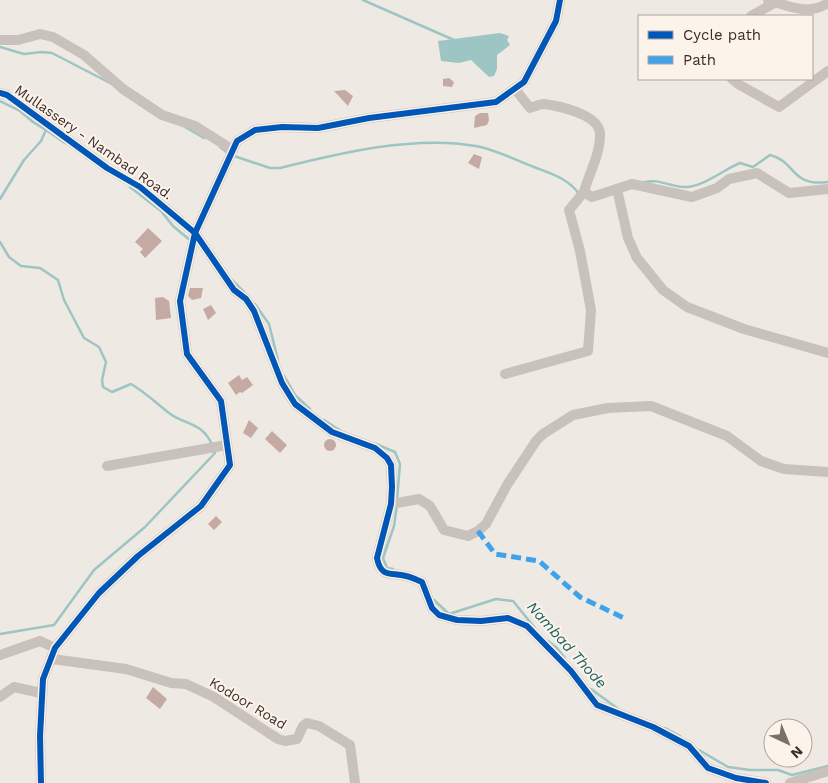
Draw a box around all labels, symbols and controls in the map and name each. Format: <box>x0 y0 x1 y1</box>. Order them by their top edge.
legend <box>638 15 813 80</box>
text: Cycle path <box>683 26 761 44</box>
text: Path <box>683 51 716 69</box>
street label: Mullassery - Nambad Road. <box>12 81 176 203</box>
water label: Nambad Thode <box>523 598 611 692</box>
street label: Kodoor Road <box>207 674 289 732</box>
north arrow <box>763 718 813 768</box>
text: N <box>788 743 806 762</box>

